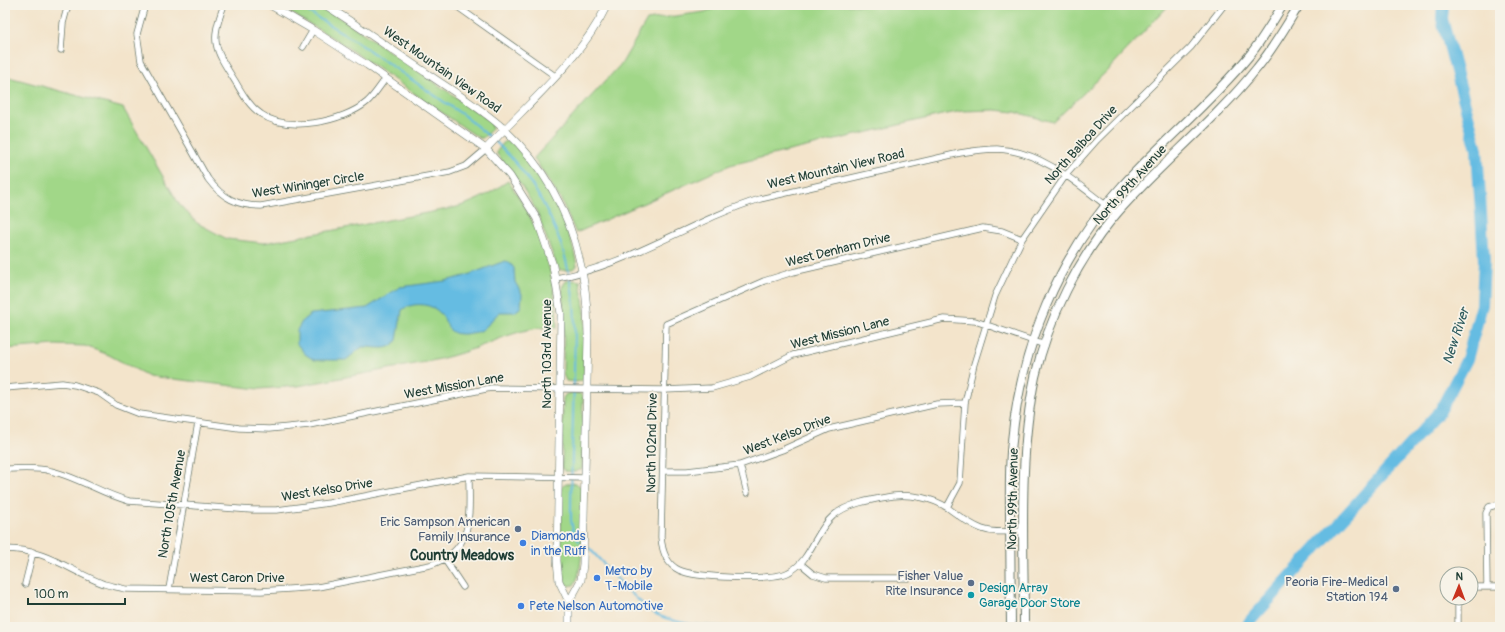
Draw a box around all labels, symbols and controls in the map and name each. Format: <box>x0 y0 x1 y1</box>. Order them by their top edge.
street label: West Mountain View Road <box>380 23 504 117</box>
street label: North Balboa Drive <box>1041 102 1121 188</box>
street label: North 99th Avenue <box>1090 141 1170 228</box>
street label: West Mountain View Road <box>766 145 906 193</box>
street label: West Wininger Circle <box>251 168 366 202</box>
street label: West Denham Drive <box>784 229 893 271</box>
street label: North 103rd Avenue <box>539 299 555 409</box>
water label: New River <box>1439 304 1474 366</box>
street label: West Mission Lane <box>789 313 891 353</box>
street label: West Mission Lane <box>403 369 506 403</box>
street label: North 102nd Drive <box>643 392 661 493</box>
street label: West Kelso Drive <box>741 411 833 459</box>
street label: North 99th Avenue <box>1004 447 1022 550</box>
street label: North 105th Avenue <box>155 448 190 559</box>
street label: West Kelso Drive <box>280 475 374 505</box>
place label: Eric Sampson American Family Insurance <box>380 514 511 545</box>
marker: Eric Sampson American Family Insurance <box>513 524 523 534</box>
place label: Diamonds in the Ruff <box>531 528 587 559</box>
marker: Diamonds in the Ruff <box>518 538 528 548</box>
district label: Country Meadows <box>410 547 515 564</box>
place label: Metro by T-Mobile <box>605 563 653 594</box>
north arrow <box>1439 566 1479 606</box>
place label: Fisher Value Rite Insurance <box>885 568 964 599</box>
street label: West Caron Drive <box>190 570 285 586</box>
text: N <box>1455 570 1464 583</box>
marker: Metro by T-Mobile <box>592 573 602 583</box>
place label: Peoria Fire-Medical Station 194 <box>1285 574 1388 605</box>
marker: Fisher Value Rite Insurance <box>966 578 976 588</box>
scale bar <box>28 580 125 606</box>
place label: Design Array Garage Door Store <box>979 580 1081 611</box>
marker: Peoria Fire-Medical Station 194 <box>1391 584 1401 594</box>
text: 100 m <box>34 587 69 602</box>
marker: Design Array Garage Door Store <box>966 590 976 600</box>
place label: Pete Nelson Automotive <box>529 598 664 614</box>
marker: Pete Nelson Automotive <box>516 601 526 611</box>

